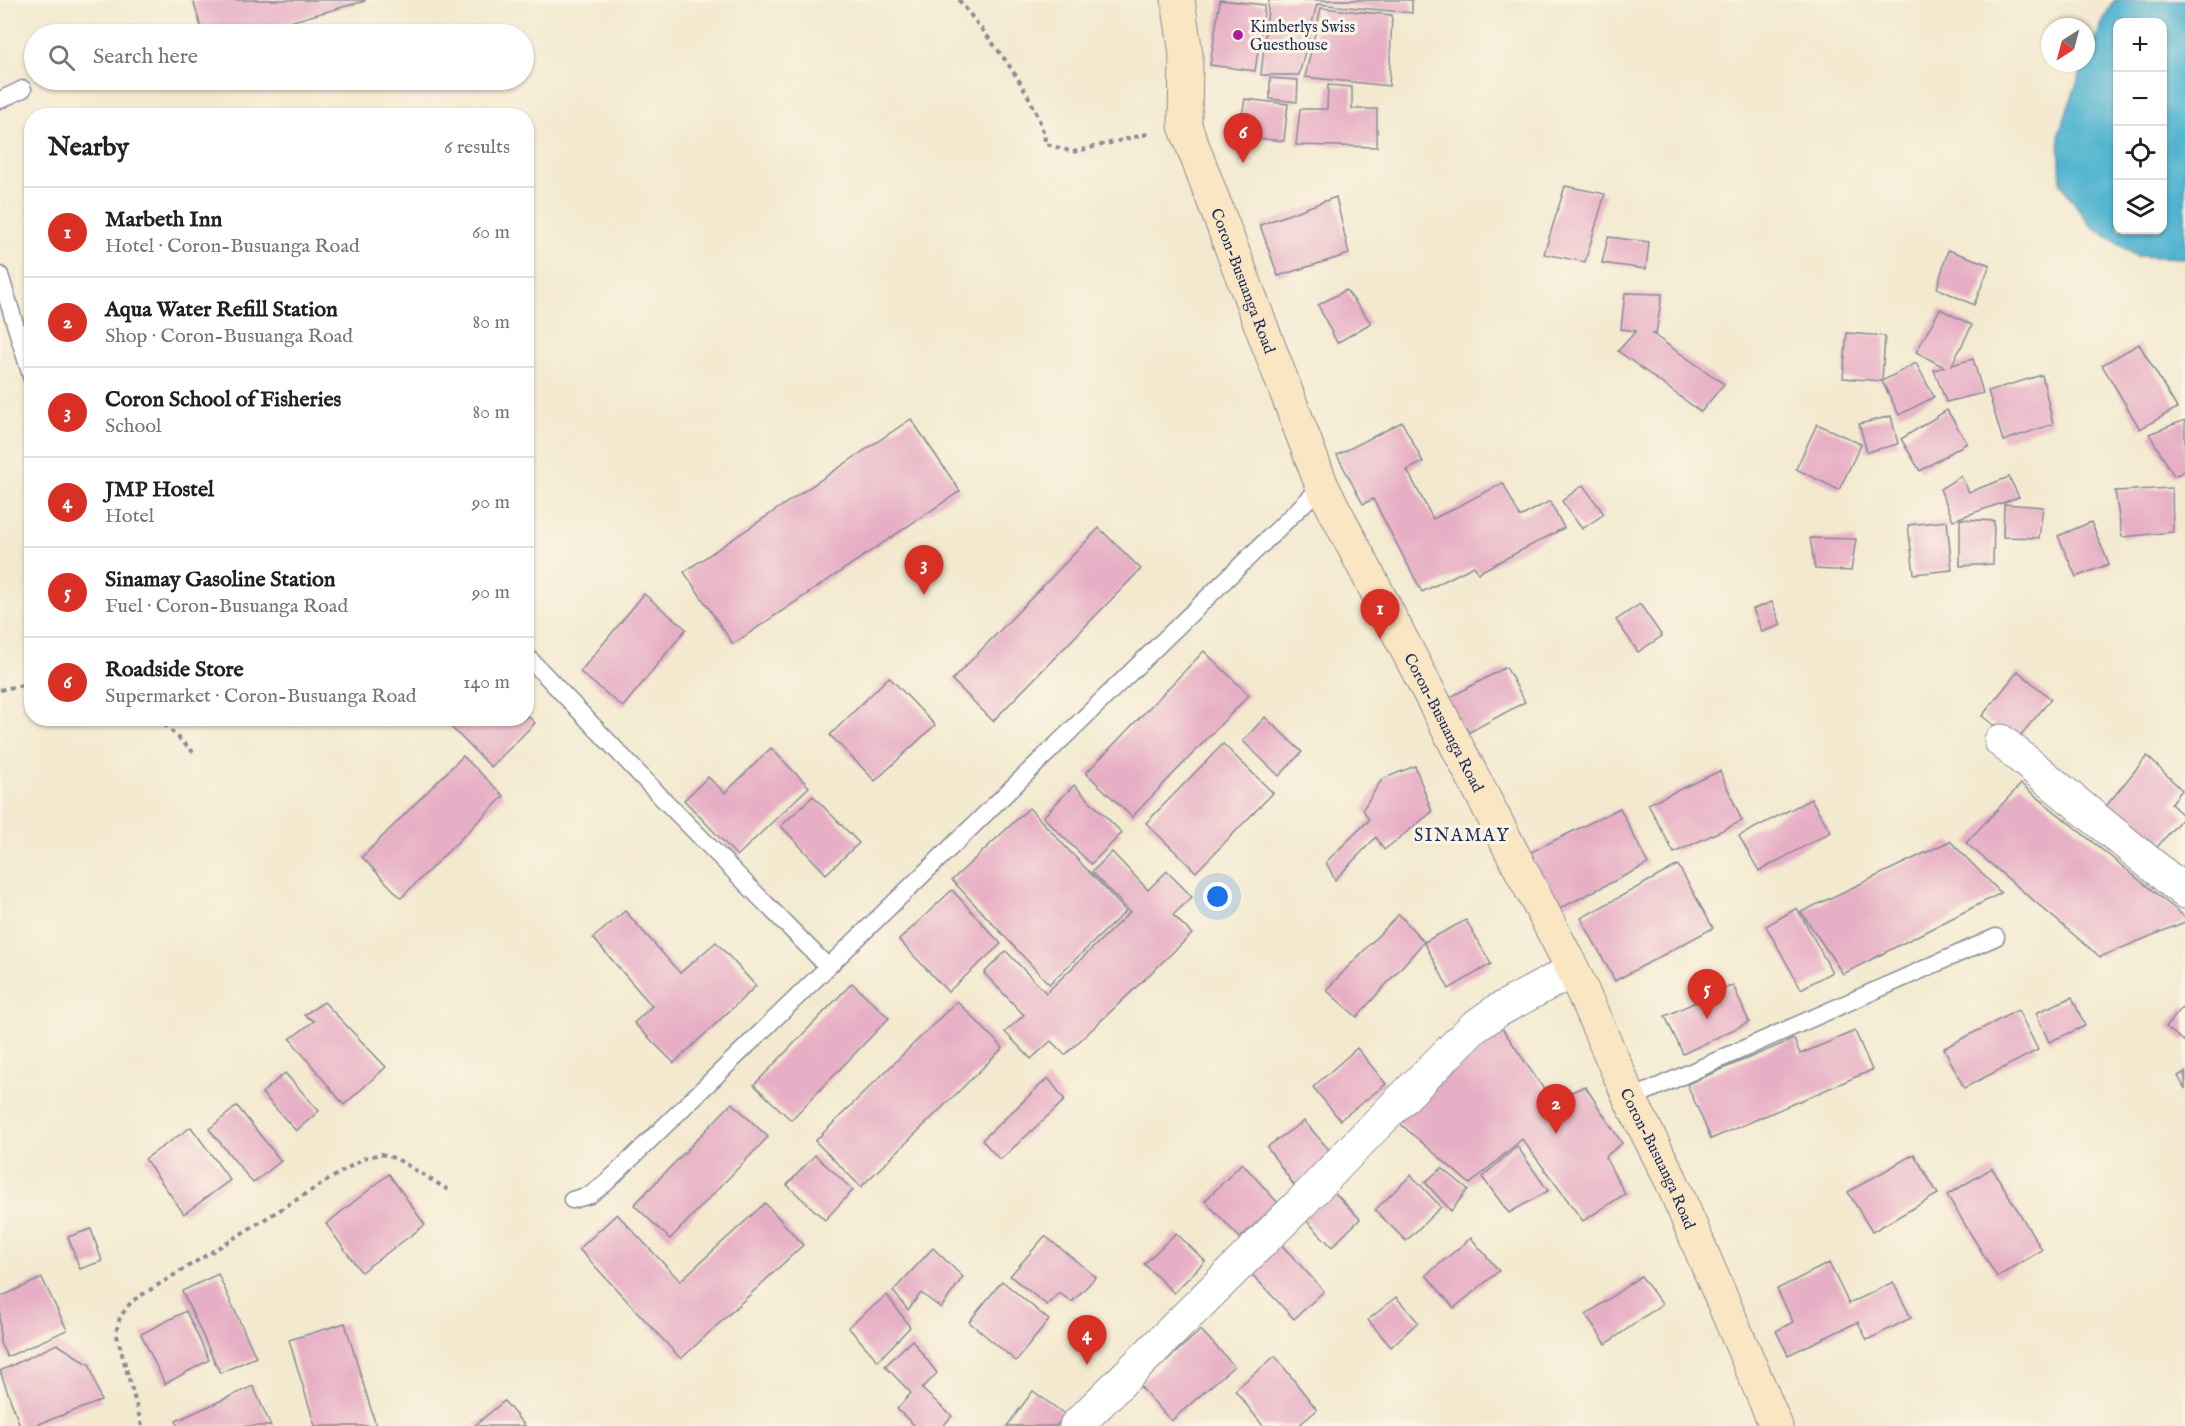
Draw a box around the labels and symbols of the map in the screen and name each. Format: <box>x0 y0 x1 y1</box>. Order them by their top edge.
place label: Kimberlys Swiss Guesthouse <box>1250 18 1356 56</box>
north arrow <box>2041 18 2095 72</box>
marker: Kimberlys Swiss Guesthouse <box>1231 28 1245 42</box>
pin: 6 <box>1224 114 1262 163</box>
street label: Coron-Busuanga Road <box>1205 206 1279 357</box>
pin: 3 <box>904 546 944 595</box>
pin: 1 <box>1360 590 1400 639</box>
street label: Coron-Busuanga Road <box>1398 650 1487 797</box>
district label: SINAMAY <box>1414 825 1510 848</box>
your location <box>1203 882 1232 911</box>
pin: 5 <box>1688 970 1726 1019</box>
pin: 2 <box>1536 1084 1576 1134</box>
street label: Coron-Busuanga Road <box>1615 1086 1699 1233</box>
pin: 4 <box>1068 1316 1106 1365</box>

